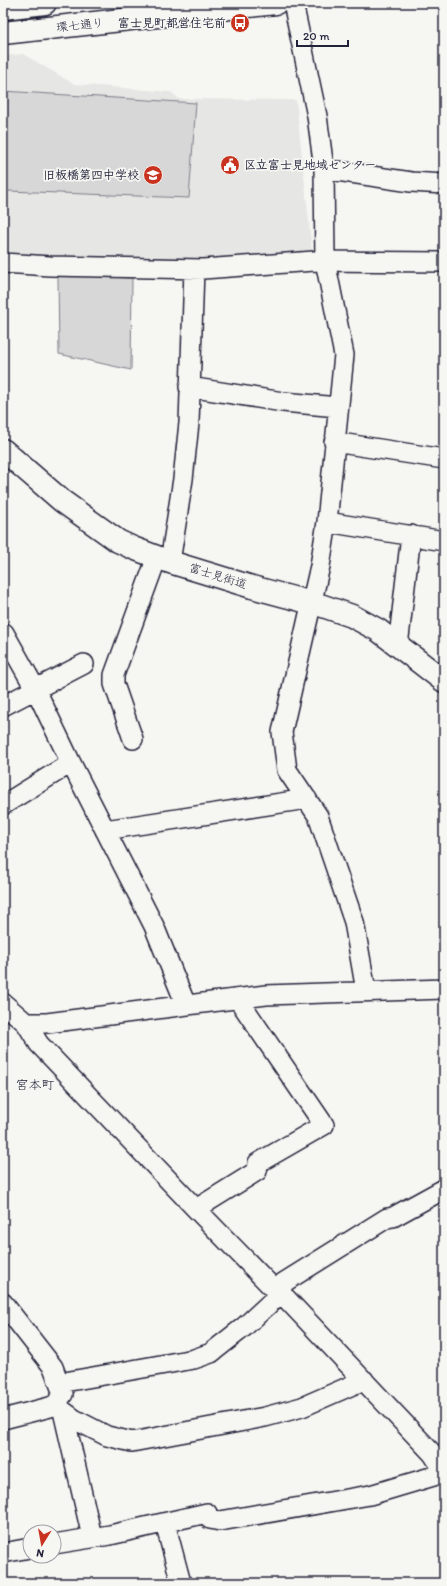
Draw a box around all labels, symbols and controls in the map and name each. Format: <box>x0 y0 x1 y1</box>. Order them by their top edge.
bus stop icon: 富士見町都営住宅前 <box>229 12 251 34</box>
street label: 環七通り <box>55 16 105 34</box>
place label: 富士見町都営住宅前 <box>118 16 226 30</box>
scale bar <box>297 22 348 48</box>
text: 20 m <box>303 29 330 43</box>
public building icon: 区立富士見地域センター <box>219 154 241 176</box>
place label: 区立富士見地域センター <box>244 158 376 172</box>
school or university icon: 旧板橋第四中学校 <box>142 164 164 186</box>
place label: 旧板橋第四中学校 <box>43 168 139 182</box>
street label: 富士見街道 <box>187 561 249 591</box>
district label: 宮本町 <box>15 1077 55 1092</box>
north arrow <box>22 1524 62 1564</box>
text: N <box>35 1546 45 1560</box>

